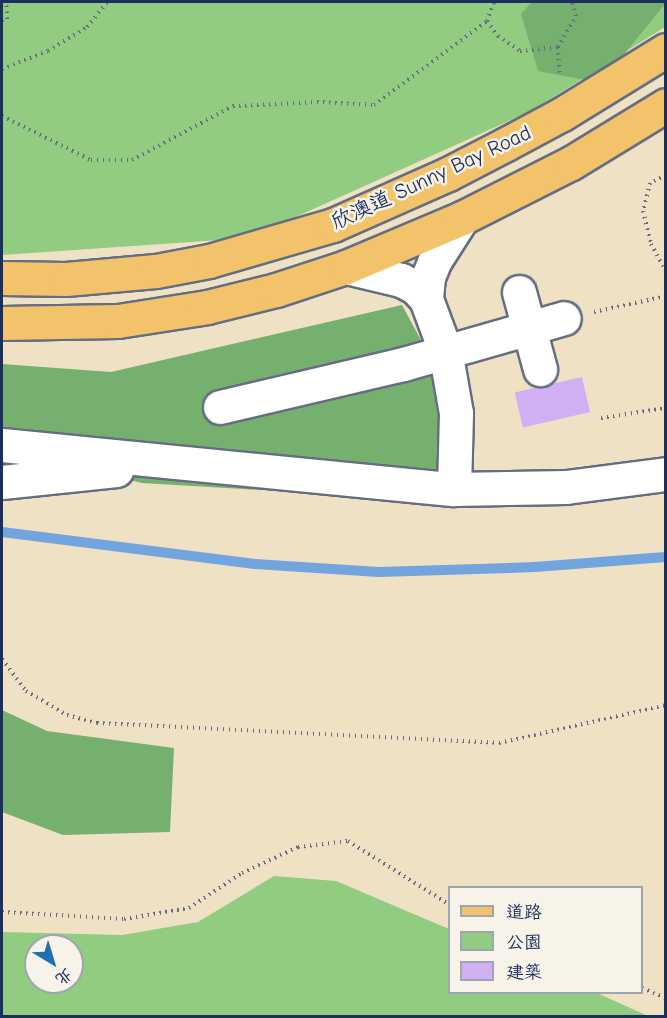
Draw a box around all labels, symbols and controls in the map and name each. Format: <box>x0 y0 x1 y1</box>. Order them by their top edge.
street label: 欣澳道 Sunny Bay Road <box>327 120 535 234</box>
legend <box>448 886 643 994</box>
text: 道路 <box>506 902 542 923</box>
text: 公園 <box>506 932 542 953</box>
north arrow <box>24 934 84 994</box>
text: 建築 <box>506 962 542 983</box>
text: 北 <box>52 965 76 989</box>

